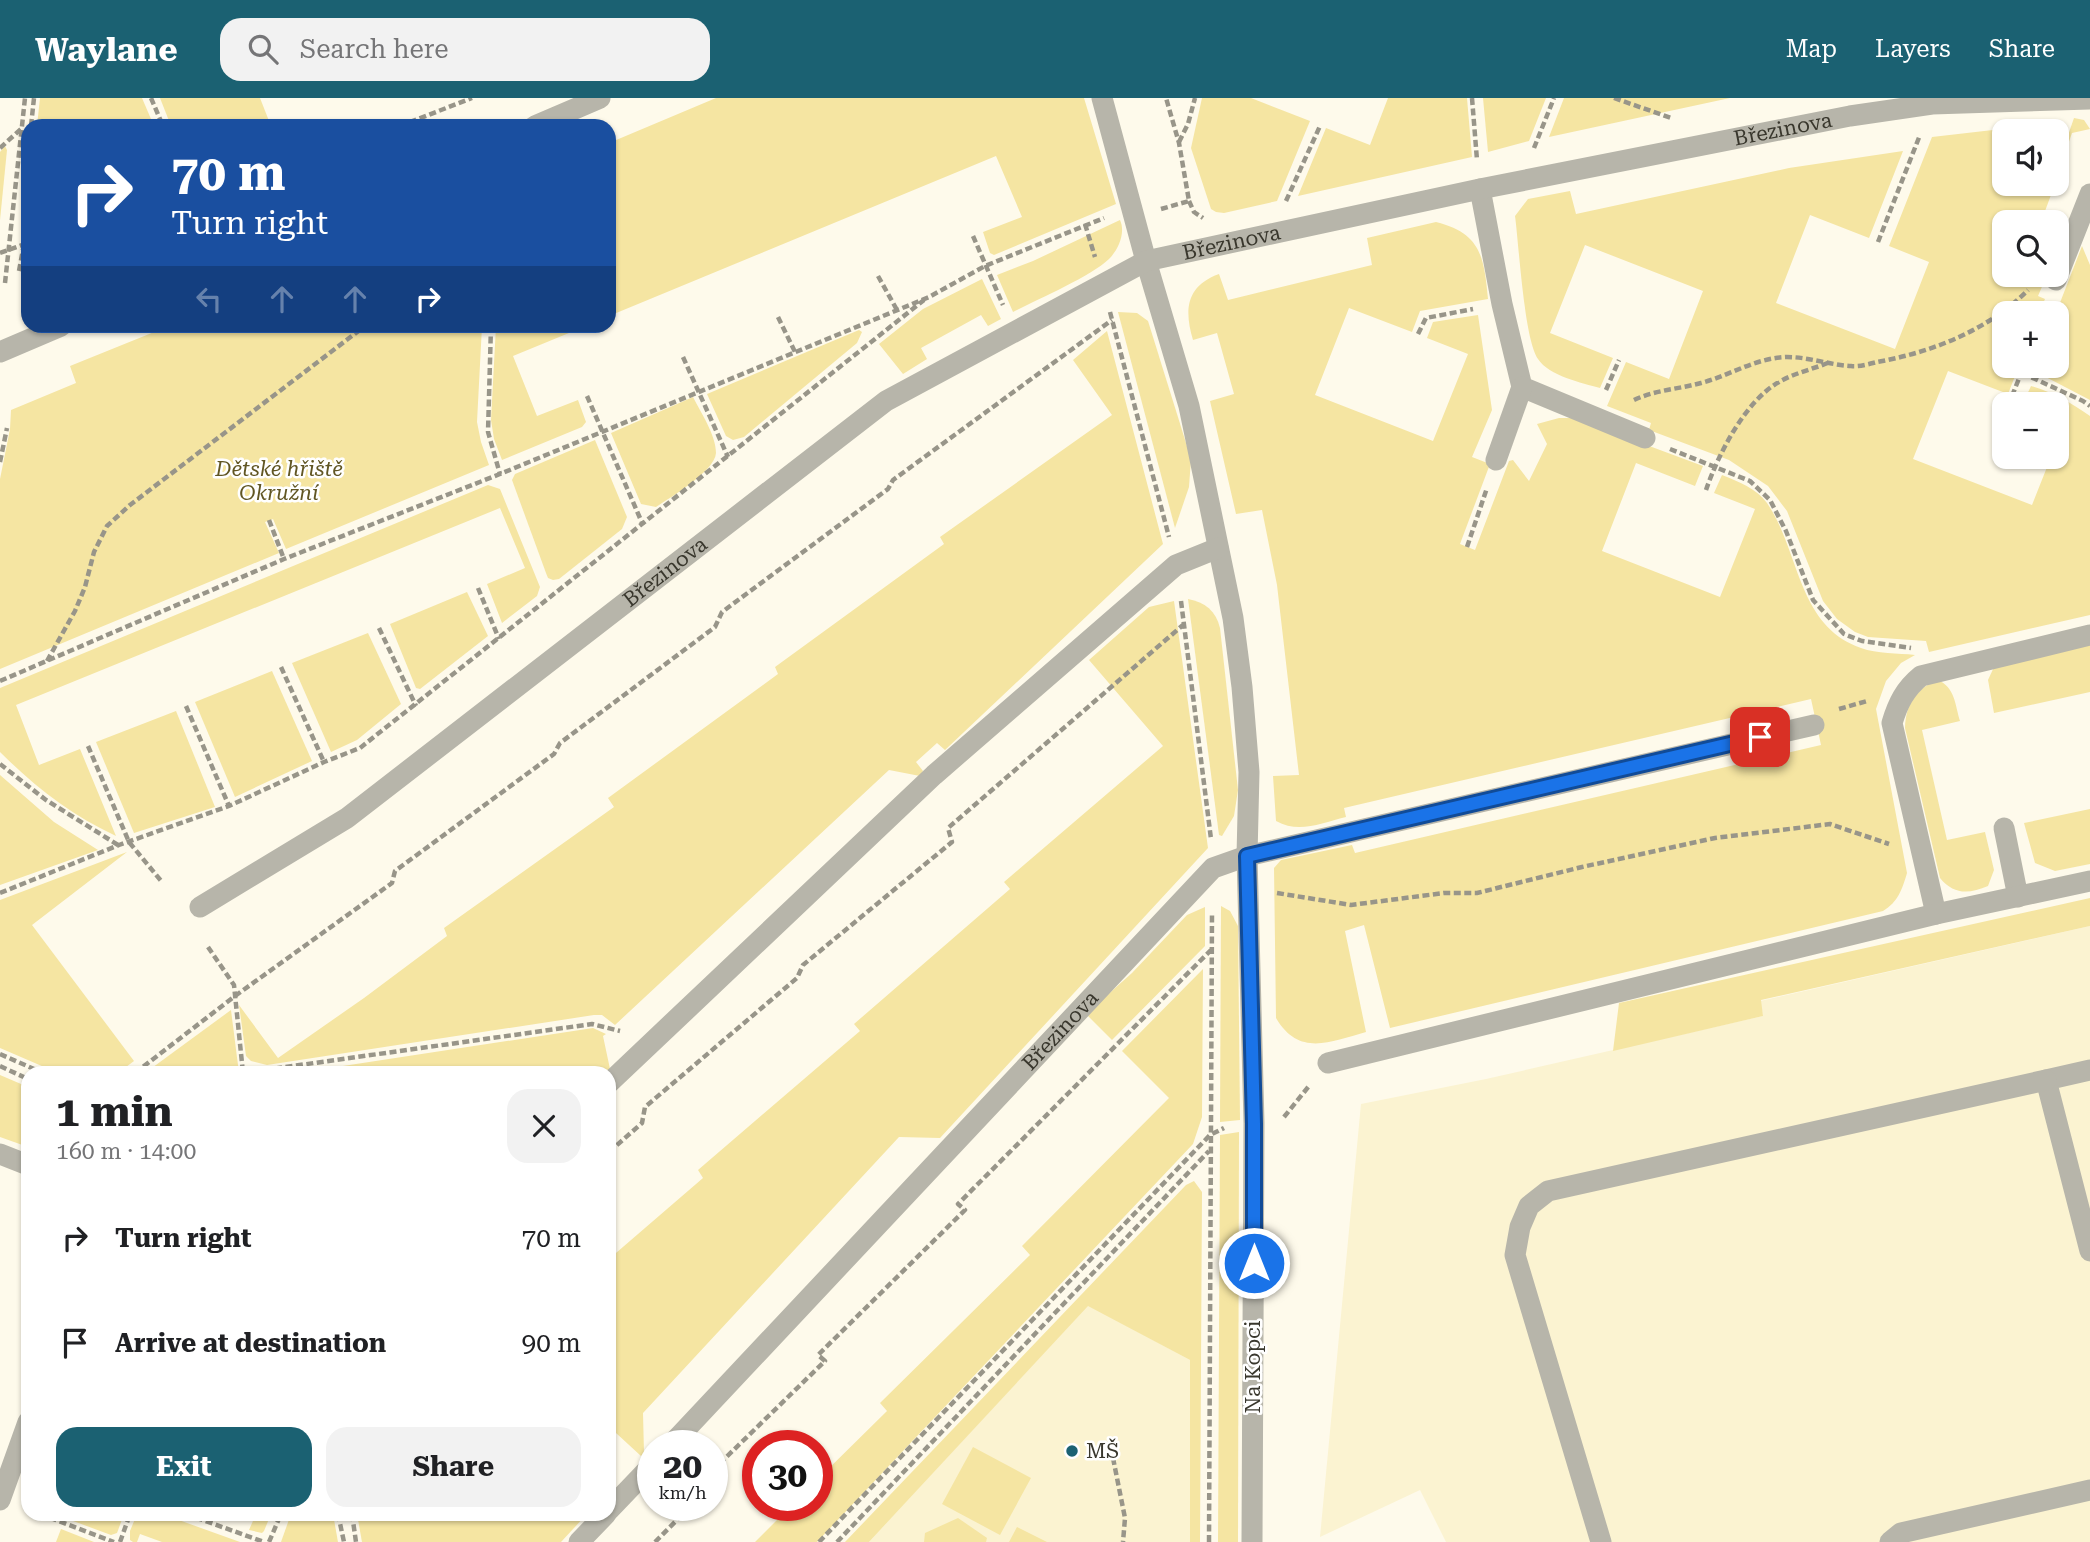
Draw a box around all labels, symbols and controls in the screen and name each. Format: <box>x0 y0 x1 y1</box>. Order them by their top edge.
search box <box>220 18 710 81</box>
text: Waylane <box>35 30 178 69</box>
icon: search <box>244 30 282 68</box>
text: Search here <box>300 34 449 64</box>
text: Map <box>1786 35 1837 63</box>
text: Layers <box>1875 35 1951 63</box>
text: Share <box>1989 35 2055 63</box>
street label: Březinova <box>1732 108 1835 151</box>
map controls <box>1992 119 2069 469</box>
button: sound <box>1992 119 2069 196</box>
text: 70 m <box>171 145 286 202</box>
icon: right <box>56 147 147 238</box>
text: Turn right <box>171 204 328 242</box>
button: search <box>1992 210 2069 287</box>
street label: Březinova <box>1180 220 1283 265</box>
icon: left <box>190 280 228 318</box>
icon: ahead <box>263 280 301 318</box>
icon: ahead <box>336 280 374 318</box>
icon: right <box>409 280 447 318</box>
button: + <box>1992 301 2069 378</box>
button: − <box>1992 392 2069 469</box>
park label: Dětské hřiště Okružní <box>214 457 343 505</box>
street label: Březinova <box>618 532 712 612</box>
pin <box>1730 707 1790 767</box>
icon: arrive <box>1741 718 1779 756</box>
street label: Březinova <box>1017 986 1104 1075</box>
text: 1 min <box>56 1087 173 1136</box>
button: close <box>507 1089 581 1163</box>
text: 160 m · 14:00 <box>56 1138 196 1165</box>
icon: right <box>56 1219 94 1257</box>
text: Turn right <box>115 1223 251 1253</box>
text: 70 m <box>522 1223 581 1253</box>
position arrow <box>1217 1226 1291 1300</box>
street label: Na Kopci <box>1241 1320 1265 1414</box>
icon: arrive <box>56 1324 94 1362</box>
text: Arrive at destination <box>115 1328 386 1358</box>
text: 90 m <box>522 1328 581 1358</box>
button: Exit <box>56 1427 312 1507</box>
button: Share <box>326 1427 581 1507</box>
speed limit sign: 30 <box>742 1430 833 1521</box>
place label: MŠ <box>1086 1438 1119 1463</box>
marker: MŠ <box>1064 1443 1080 1459</box>
text: 20 <box>663 1446 702 1487</box>
text: km/h <box>658 1482 707 1503</box>

